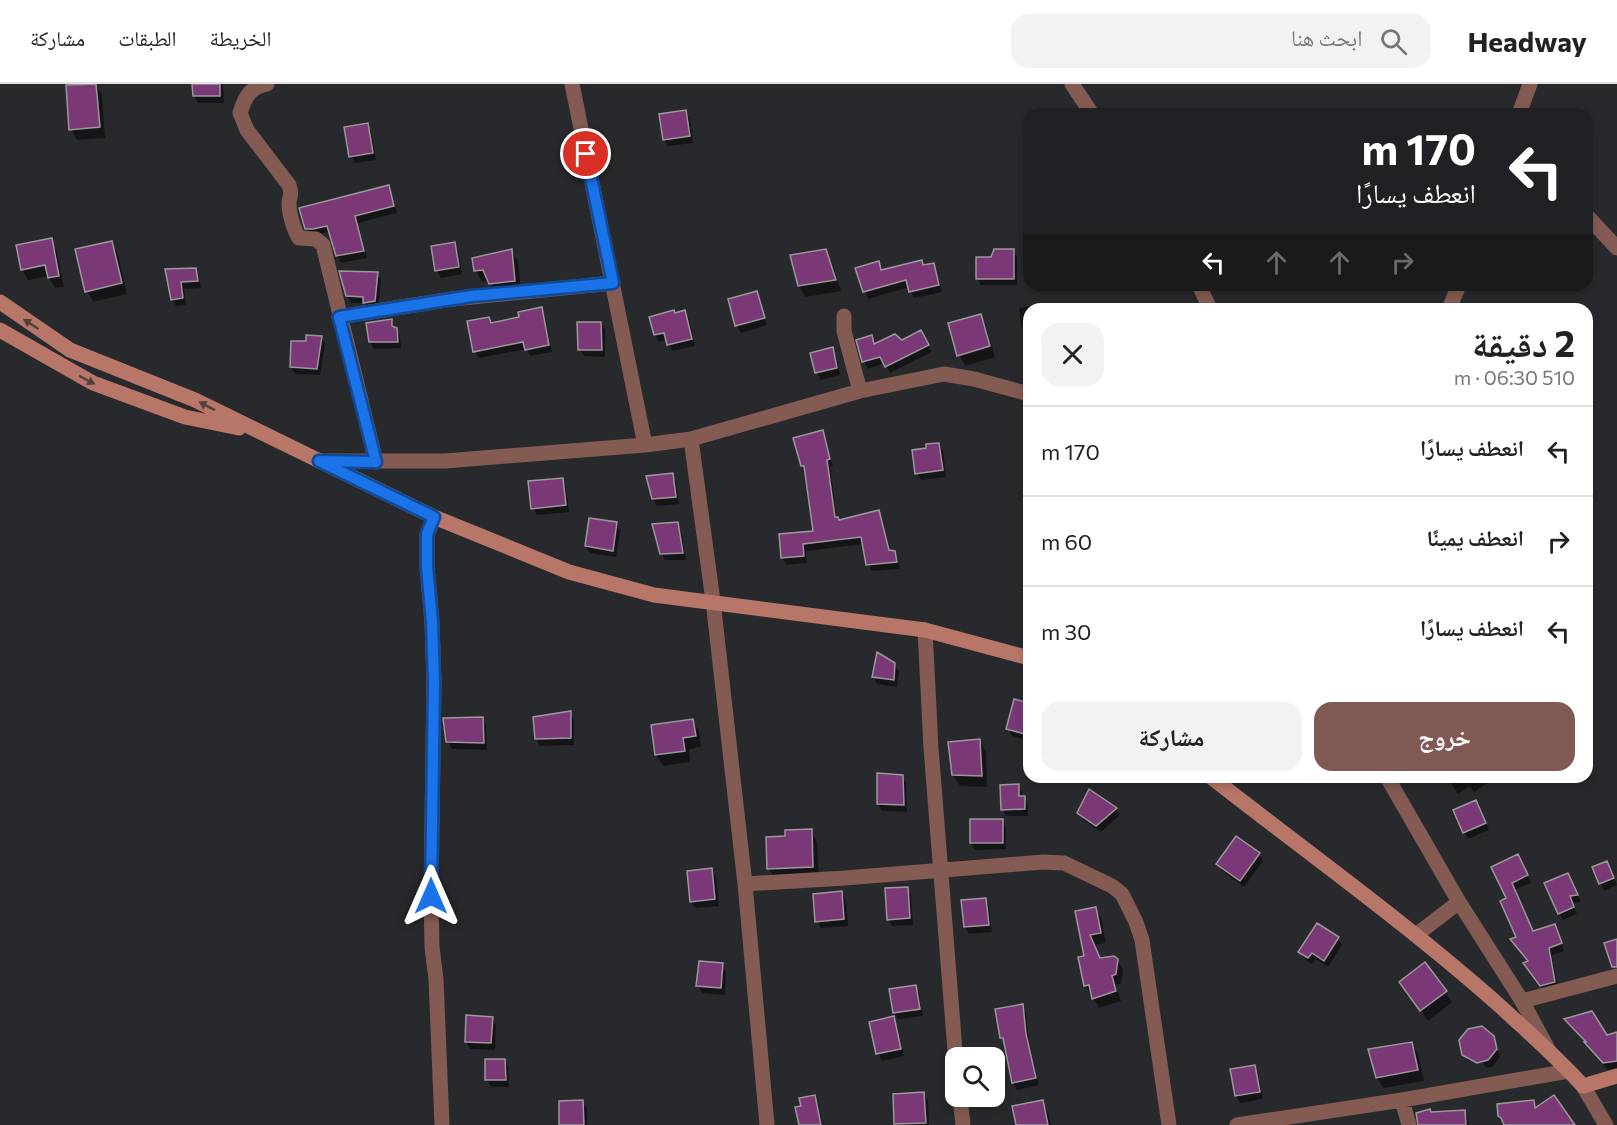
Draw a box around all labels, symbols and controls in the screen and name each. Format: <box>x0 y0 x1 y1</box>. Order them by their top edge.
search box <box>1011 14 1431 68</box>
text: ابحث هنا <box>1291 24 1362 51</box>
text: Headway <box>1467 24 1587 58</box>
text: مشاركة <box>30 25 85 50</box>
text: الطبقات <box>118 25 177 50</box>
text: الخريطة <box>210 25 271 50</box>
icon: search <box>1377 25 1410 58</box>
text: 170 m <box>1362 122 1476 174</box>
pin <box>560 128 611 179</box>
icon: left <box>1497 132 1575 210</box>
icon: arrive <box>569 137 602 170</box>
text: انعطف يسارًا <box>1356 176 1476 209</box>
icon: left <box>1197 246 1230 279</box>
icon: ahead <box>1260 246 1293 279</box>
icon: ahead <box>1323 246 1356 279</box>
icon: right <box>1386 246 1419 279</box>
one-way arrow <box>23 318 39 329</box>
text: 2 دقيقة <box>1472 320 1575 364</box>
button: close <box>1041 323 1104 386</box>
text: 510 m · 06:30 <box>1454 365 1575 389</box>
one-way arrow <box>79 375 96 385</box>
one-way arrow <box>198 401 215 411</box>
text: انعطف يسارًا <box>1420 434 1524 461</box>
icon: left <box>1542 435 1575 468</box>
text: 170 m <box>1041 438 1100 465</box>
text: انعطف يمينًا <box>1426 524 1524 551</box>
icon: right <box>1542 525 1575 558</box>
text: 60 m <box>1041 528 1092 555</box>
text: انعطف يسارًا <box>1420 614 1524 641</box>
icon: left <box>1542 615 1575 648</box>
text: 30 m <box>1041 618 1091 645</box>
button: مشاركة <box>1041 702 1302 771</box>
button: خروج <box>1314 702 1575 771</box>
position arrow <box>399 864 463 928</box>
map controls <box>945 1047 1005 1107</box>
button: search <box>945 1047 1005 1107</box>

